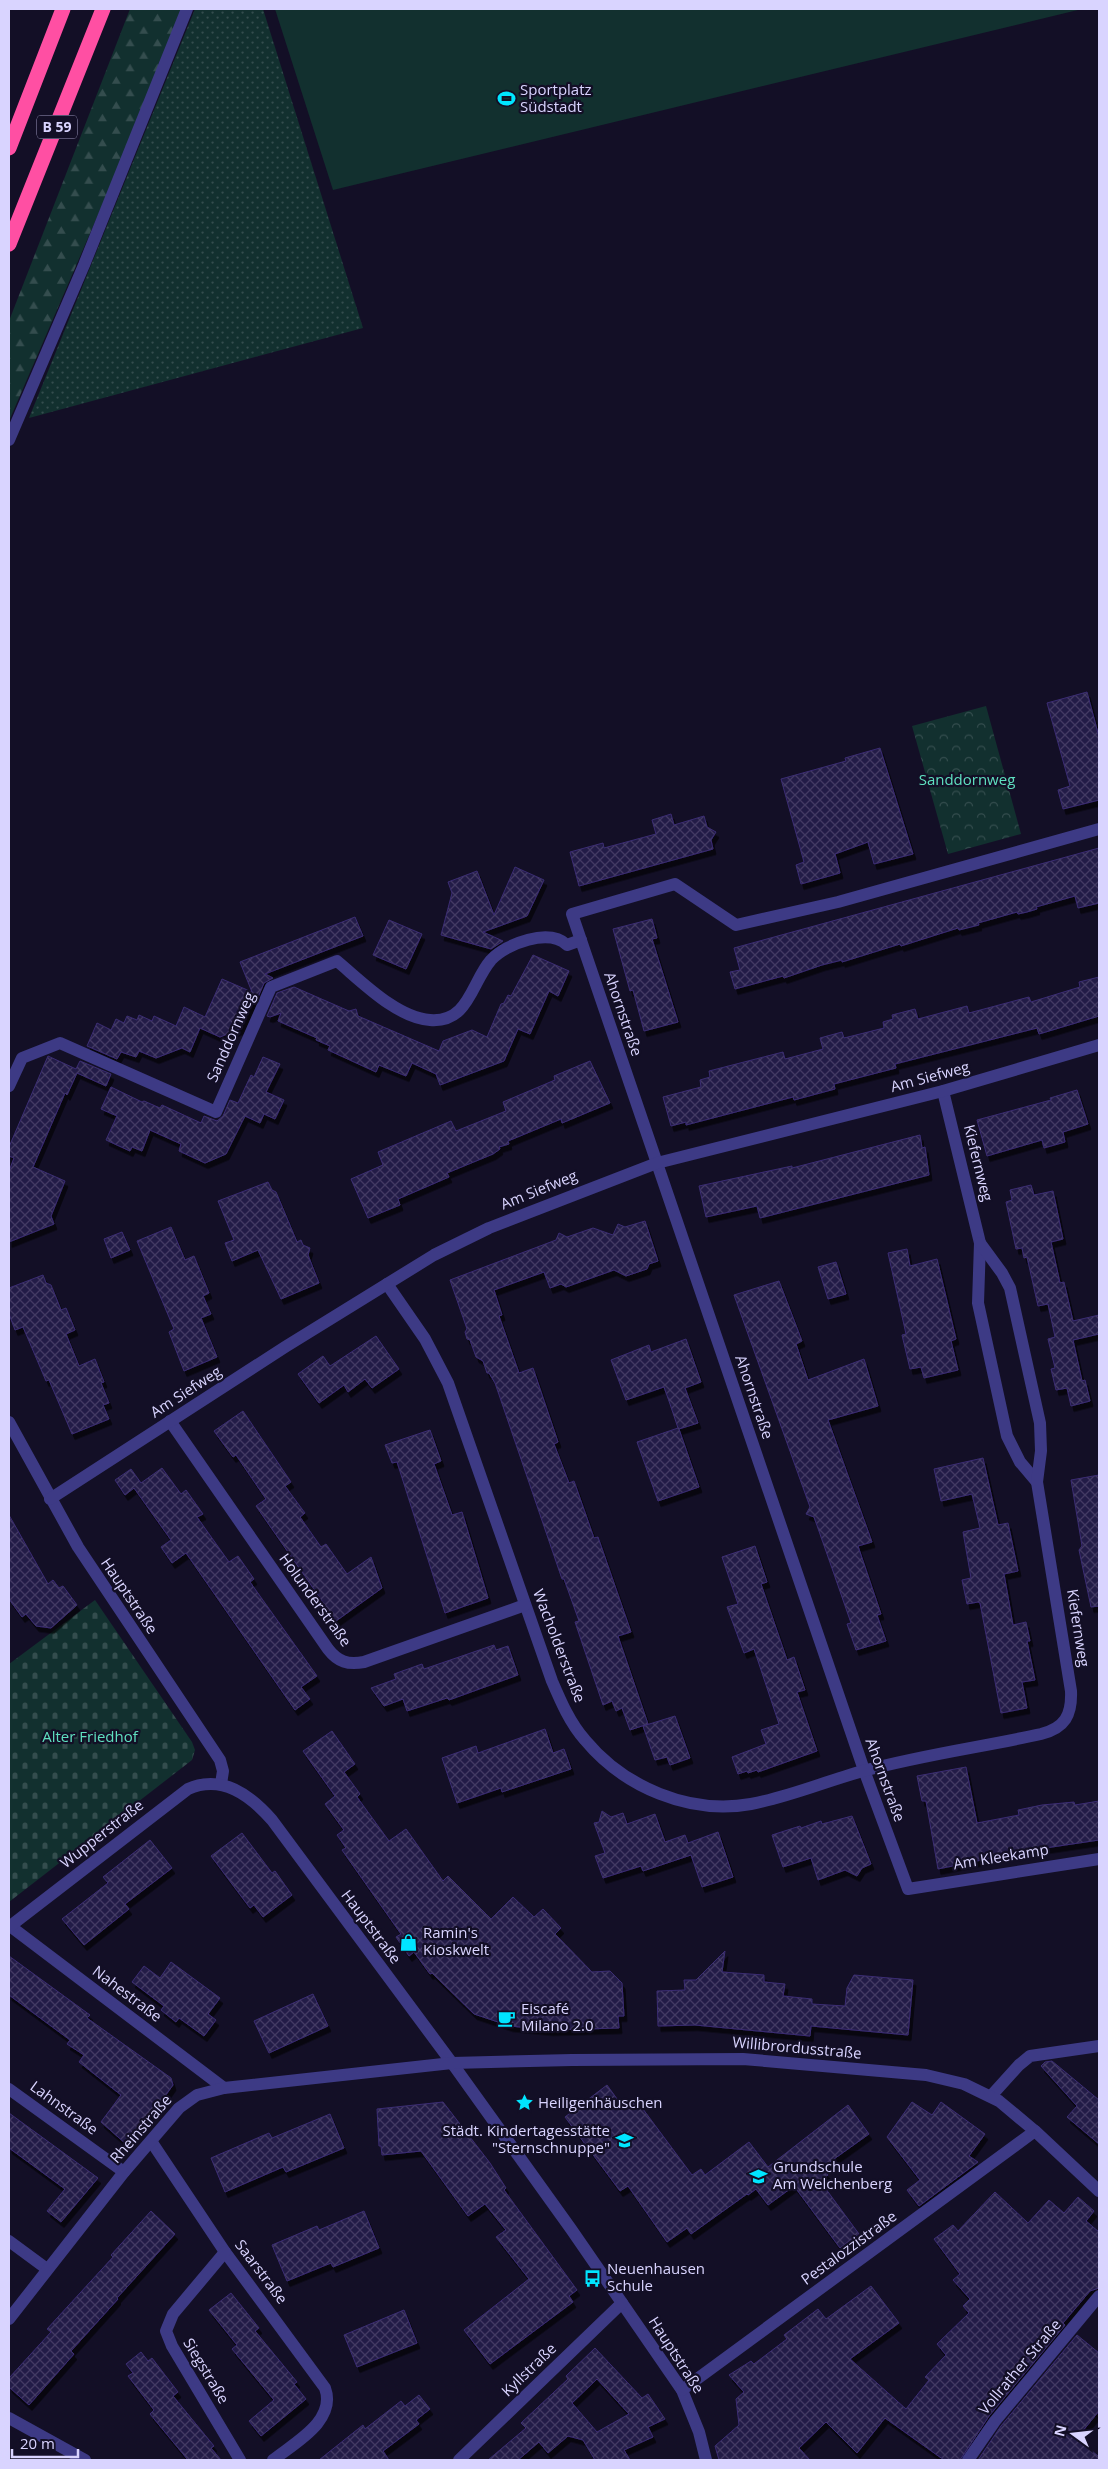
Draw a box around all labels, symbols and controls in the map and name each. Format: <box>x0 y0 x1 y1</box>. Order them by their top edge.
place label: Sportplatz Südstadt <box>520 79 592 116</box>
sports icon: Sportplatz Südstadt <box>496 89 516 109</box>
road number: B 59 <box>37 115 77 138</box>
park label: Sanddornweg <box>919 769 1015 789</box>
street label: Ahornstraße <box>600 969 648 1058</box>
street label: Sanddornweg <box>201 988 259 1085</box>
street label: Am Siefweg <box>888 1056 971 1096</box>
street label: Kiefernweg <box>960 1122 998 1203</box>
street label: Am Siefweg <box>497 1165 580 1214</box>
street label: Ahornstraße <box>731 1352 779 1441</box>
street label: Am Siefweg <box>146 1361 225 1422</box>
street label: Holunderstraße <box>275 1549 356 1650</box>
street label: Hauptstraße <box>97 1553 163 1637</box>
street label: Wacholderstraße <box>529 1586 591 1705</box>
street label: Kiefernweg <box>1063 1588 1095 1668</box>
park label: Alter Friedhof <box>42 1726 139 1746</box>
street label: Ahornstraße <box>862 1735 910 1824</box>
street label: Wupperstraße <box>56 1794 147 1872</box>
street label: Am Kleekamp <box>952 1839 1050 1873</box>
street label: Hauptstraße <box>337 1885 406 1967</box>
place label: Ramin's Kioskwelt <box>423 1922 489 1959</box>
shop icon: Ramin's Kioskwelt <box>399 1932 419 1952</box>
street label: Nahestraße <box>89 1961 166 2026</box>
place label: Eiscafé Milano 2.0 <box>521 1998 594 2035</box>
cafe icon: Eiscafé Milano 2.0 <box>497 2008 517 2028</box>
street label: Willibrordusstraße <box>732 2031 863 2063</box>
street label: Lahnstraße <box>27 2076 103 2139</box>
street label: Rheinstraße <box>105 2090 176 2167</box>
place label: Heiligenhäuschen <box>538 2092 663 2112</box>
place icon: Heiligenhäuschen <box>514 2093 534 2113</box>
place label: Städt. Kindertagesstätte "Sternschnuppe" <box>442 2120 610 2157</box>
school or university icon: Städt. Kindertagesstätte "Sternschnuppe" <box>614 2130 634 2150</box>
place label: Grundschule Am Welchenberg <box>773 2156 892 2193</box>
school or university icon: Grundschule Am Welchenberg <box>749 2166 769 2186</box>
street label: Pestalozzistraße <box>797 2206 900 2289</box>
street label: Saarstraße <box>231 2235 293 2308</box>
place label: Neuenhausen Schule <box>607 2258 705 2295</box>
bus stop icon: Neuenhausen Schule <box>583 2268 603 2288</box>
street label: Hauptstraße <box>645 2312 709 2397</box>
street label: Vollrather Straße <box>973 2314 1065 2418</box>
street label: Siegstraße <box>179 2334 234 2407</box>
street label: Kyllstraße <box>497 2338 560 2400</box>
north arrow <box>1048 2409 1098 2459</box>
text: N <box>1049 2423 1071 2438</box>
scale bar <box>12 2426 79 2458</box>
text: 20 m <box>20 2433 55 2453</box>

